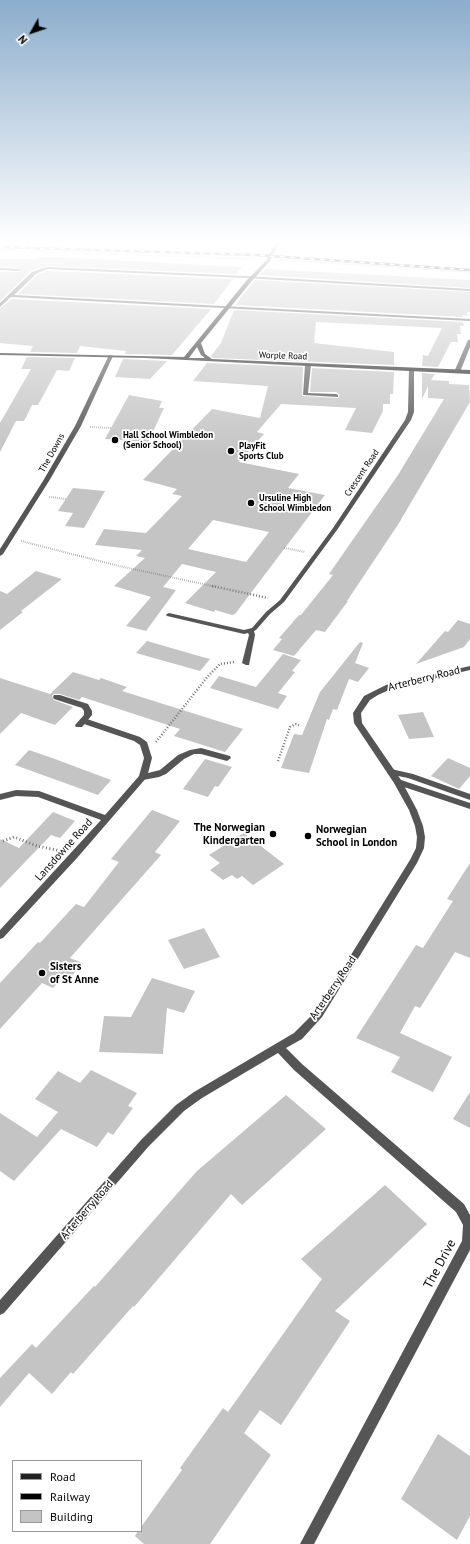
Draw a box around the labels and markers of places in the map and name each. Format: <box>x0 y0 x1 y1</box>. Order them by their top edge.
place label: Hall School Wimbledon (Senior School) <box>123 430 213 451</box>
marker: Hall School Wimbledon (Senior School) <box>110 435 120 445</box>
place label: PlayFit Sports Club <box>239 441 283 462</box>
marker: PlayFit Sports Club <box>226 446 236 456</box>
place label: Ursuline High School Wimbledon <box>259 493 331 514</box>
marker: Ursuline High School Wimbledon <box>246 498 256 508</box>
place label: The Norwegian Kindergarten <box>194 821 265 847</box>
place label: Norwegian School in London <box>316 823 397 849</box>
marker: The Norwegian Kindergarten <box>268 829 278 839</box>
marker: Norwegian School in London <box>303 831 313 841</box>
place label: Sisters of St Anne <box>50 960 99 986</box>
marker: Sisters of St Anne <box>37 968 47 978</box>

